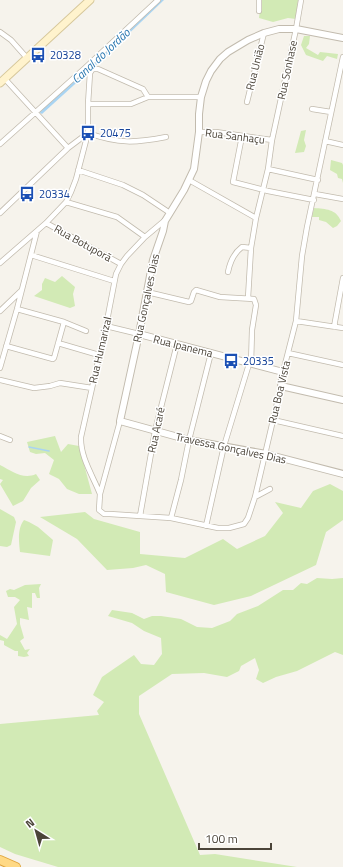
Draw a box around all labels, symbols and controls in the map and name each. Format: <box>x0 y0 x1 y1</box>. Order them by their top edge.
water label: Canal do Jordão <box>67 23 135 88</box>
street label: Rua Sonhase <box>273 38 301 101</box>
street label: Rua União <box>242 42 269 92</box>
bus stop icon: 20328 <box>29 46 47 64</box>
place label: 20328 <box>50 47 81 63</box>
bus stop icon: 20475 <box>79 124 97 142</box>
street label: Rua Sanhaçu <box>204 124 266 148</box>
place label: 20475 <box>100 125 131 141</box>
bus stop icon: 20334 <box>18 185 36 203</box>
place label: 20334 <box>39 186 70 202</box>
street label: Rua Botuporã <box>51 221 115 266</box>
street label: Rua Gonçalves Dias <box>129 252 163 344</box>
street label: Rua Humarizal <box>85 315 115 385</box>
street label: Rua Ipanema <box>152 331 215 361</box>
bus stop icon: 20335 <box>222 352 240 370</box>
place label: 20335 <box>243 353 274 369</box>
street label: Rua Boa Vista <box>264 358 294 425</box>
street label: Rua Acaré <box>143 405 169 454</box>
street label: Travessa Gonçalves Dias <box>174 428 288 468</box>
north arrow <box>16 811 56 851</box>
text: N <box>22 814 38 832</box>
scale bar <box>199 825 271 851</box>
text: 100 m <box>205 829 238 848</box>

